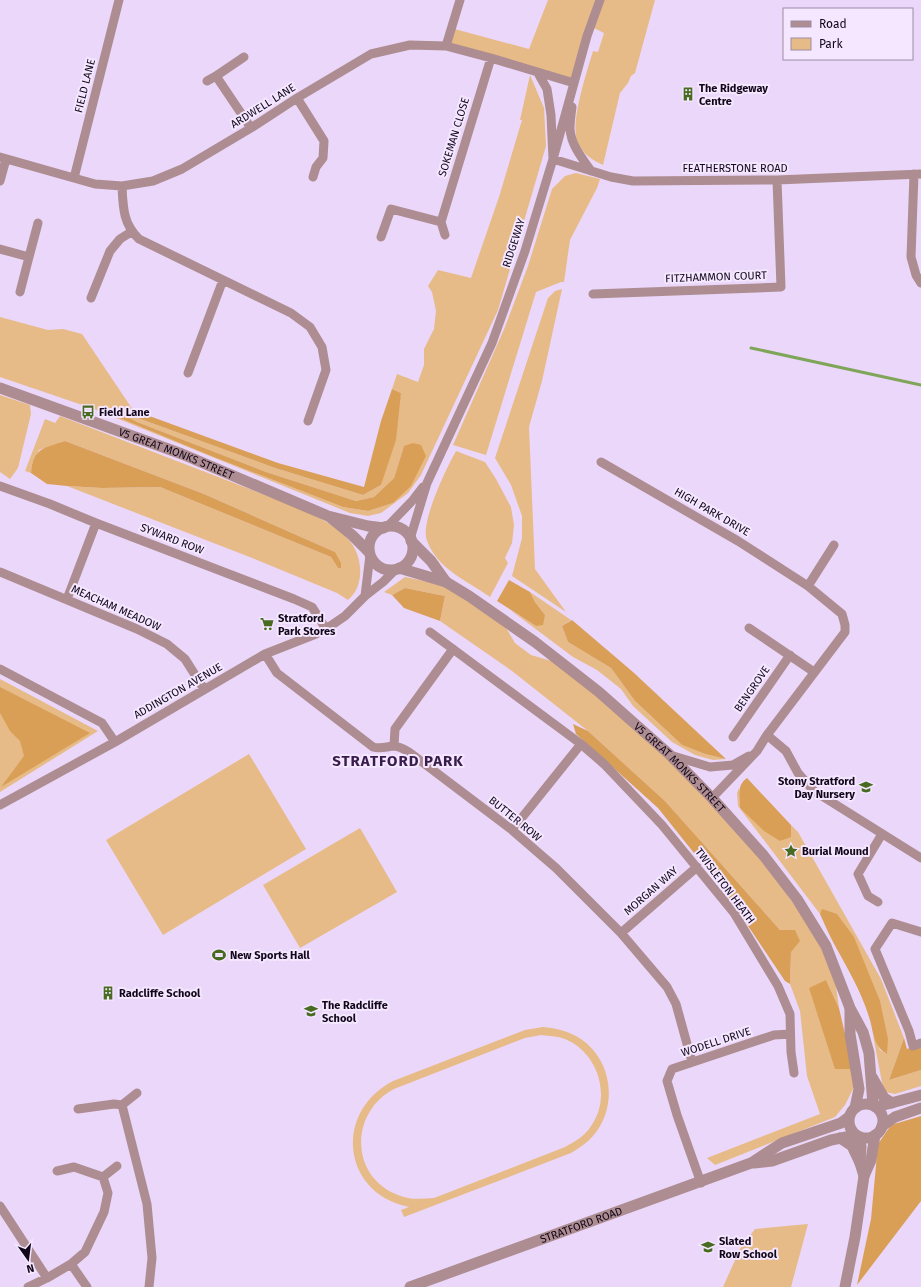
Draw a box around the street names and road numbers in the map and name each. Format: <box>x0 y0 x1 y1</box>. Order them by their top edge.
street label: FIELD LANE <box>72 58 98 114</box>
street label: ARDWELL LANE <box>228 81 298 131</box>
street label: SOKEMAN CLOSE <box>436 96 472 178</box>
street label: FEATHERSTONE ROAD <box>682 162 788 175</box>
street label: RIDGEWAY <box>500 217 528 269</box>
street label: FITZHAMMON COURT <box>665 269 767 285</box>
street label: V5 GREAT MONKS STREET <box>117 425 236 482</box>
street label: HIGH PARK DRIVE <box>672 485 752 539</box>
street label: SYWARD ROW <box>138 521 206 557</box>
street label: MEACHAM MEADOW <box>69 582 163 634</box>
street label: ADDINGTON AVENUE <box>131 660 225 722</box>
street label: BENGROVE <box>731 663 773 714</box>
street label: V5 GREAT MONKS STREET <box>631 720 728 815</box>
street label: BUTTER ROW <box>486 794 544 844</box>
street label: TWISLETON HEATH <box>692 846 758 926</box>
street label: MORGAN WAY <box>621 864 681 918</box>
street label: WODELL DRIVE <box>680 1025 753 1059</box>
street label: STRATFORD ROAD <box>538 1204 624 1246</box>

